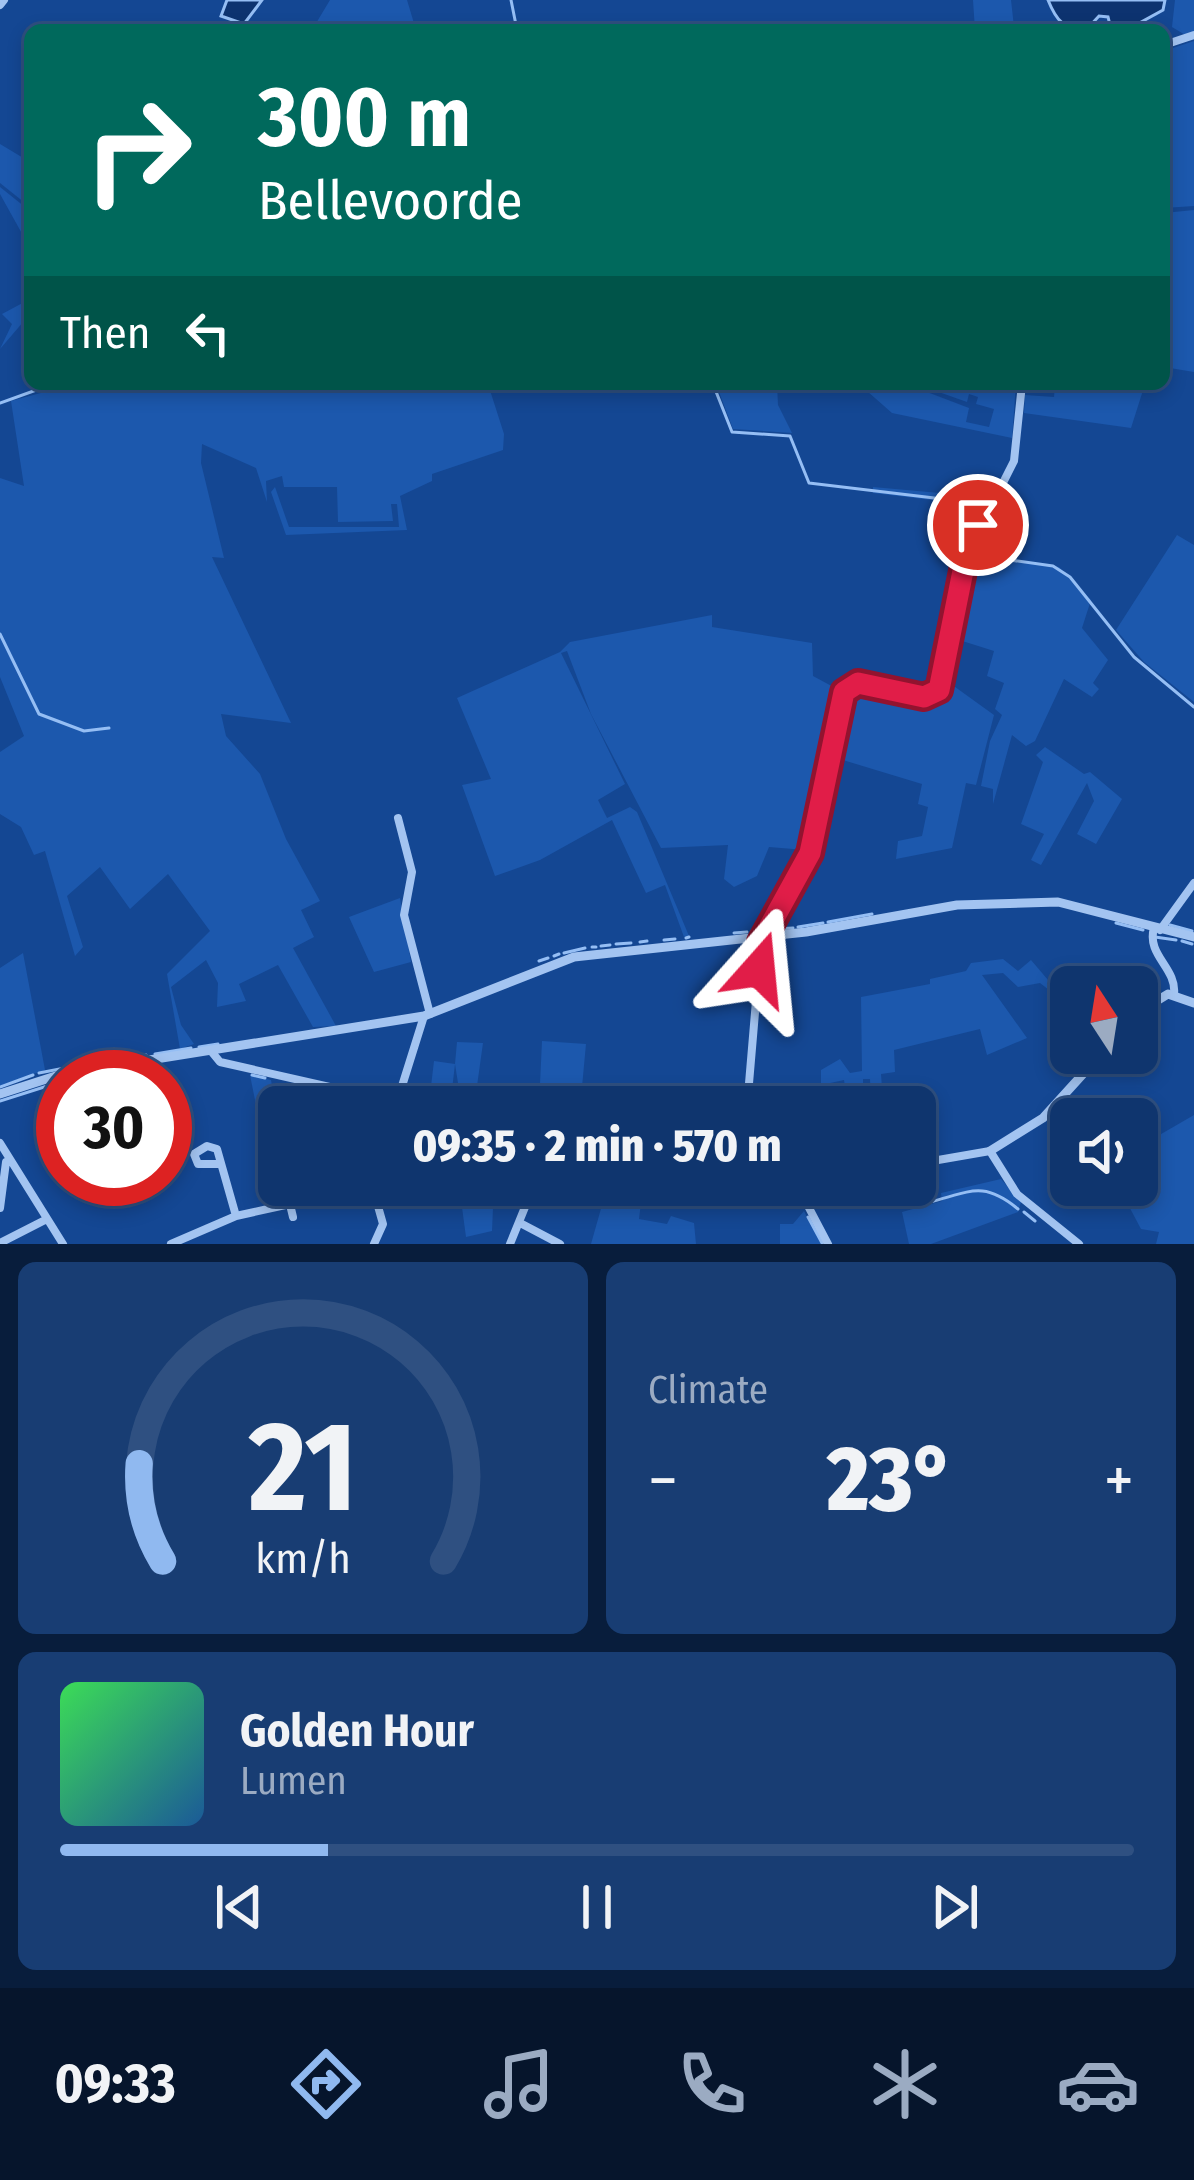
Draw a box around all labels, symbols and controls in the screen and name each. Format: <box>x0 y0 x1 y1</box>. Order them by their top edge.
text: 300 m <box>258 67 471 168</box>
icon: right <box>60 72 216 228</box>
text: Bellevoorde <box>258 169 523 233</box>
icon: left <box>175 300 241 366</box>
text: Then <box>60 306 151 360</box>
pin <box>927 474 1029 576</box>
icon: arrive <box>945 492 1011 558</box>
position arrow <box>696 906 822 1032</box>
north arrow <box>1050 966 1158 1074</box>
map controls <box>1050 966 1158 1206</box>
speed limit sign: 30 <box>36 1050 192 1206</box>
button: sound <box>1050 1098 1158 1206</box>
text: 09:35 · 2 min · 570 m <box>413 1119 781 1173</box>
text: Climate <box>648 1367 768 1413</box>
text: 21 <box>248 1393 357 1543</box>
text: 23° <box>827 1426 955 1534</box>
text: − <box>648 1441 678 1520</box>
text: + <box>1104 1441 1134 1520</box>
text: km/h <box>255 1533 351 1584</box>
text: Golden Hour <box>240 1704 474 1758</box>
text: Lumen <box>240 1758 347 1804</box>
icon: previous <box>206 1874 272 1940</box>
icon: pause <box>564 1874 630 1940</box>
icon: next <box>922 1874 988 1940</box>
icon: directions <box>284 2042 368 2126</box>
icon: music <box>477 2042 561 2126</box>
icon: phone <box>670 2042 754 2126</box>
icon: climate <box>863 2042 947 2126</box>
icon: car <box>1056 2042 1140 2126</box>
text: 09:33 <box>54 2052 176 2116</box>

